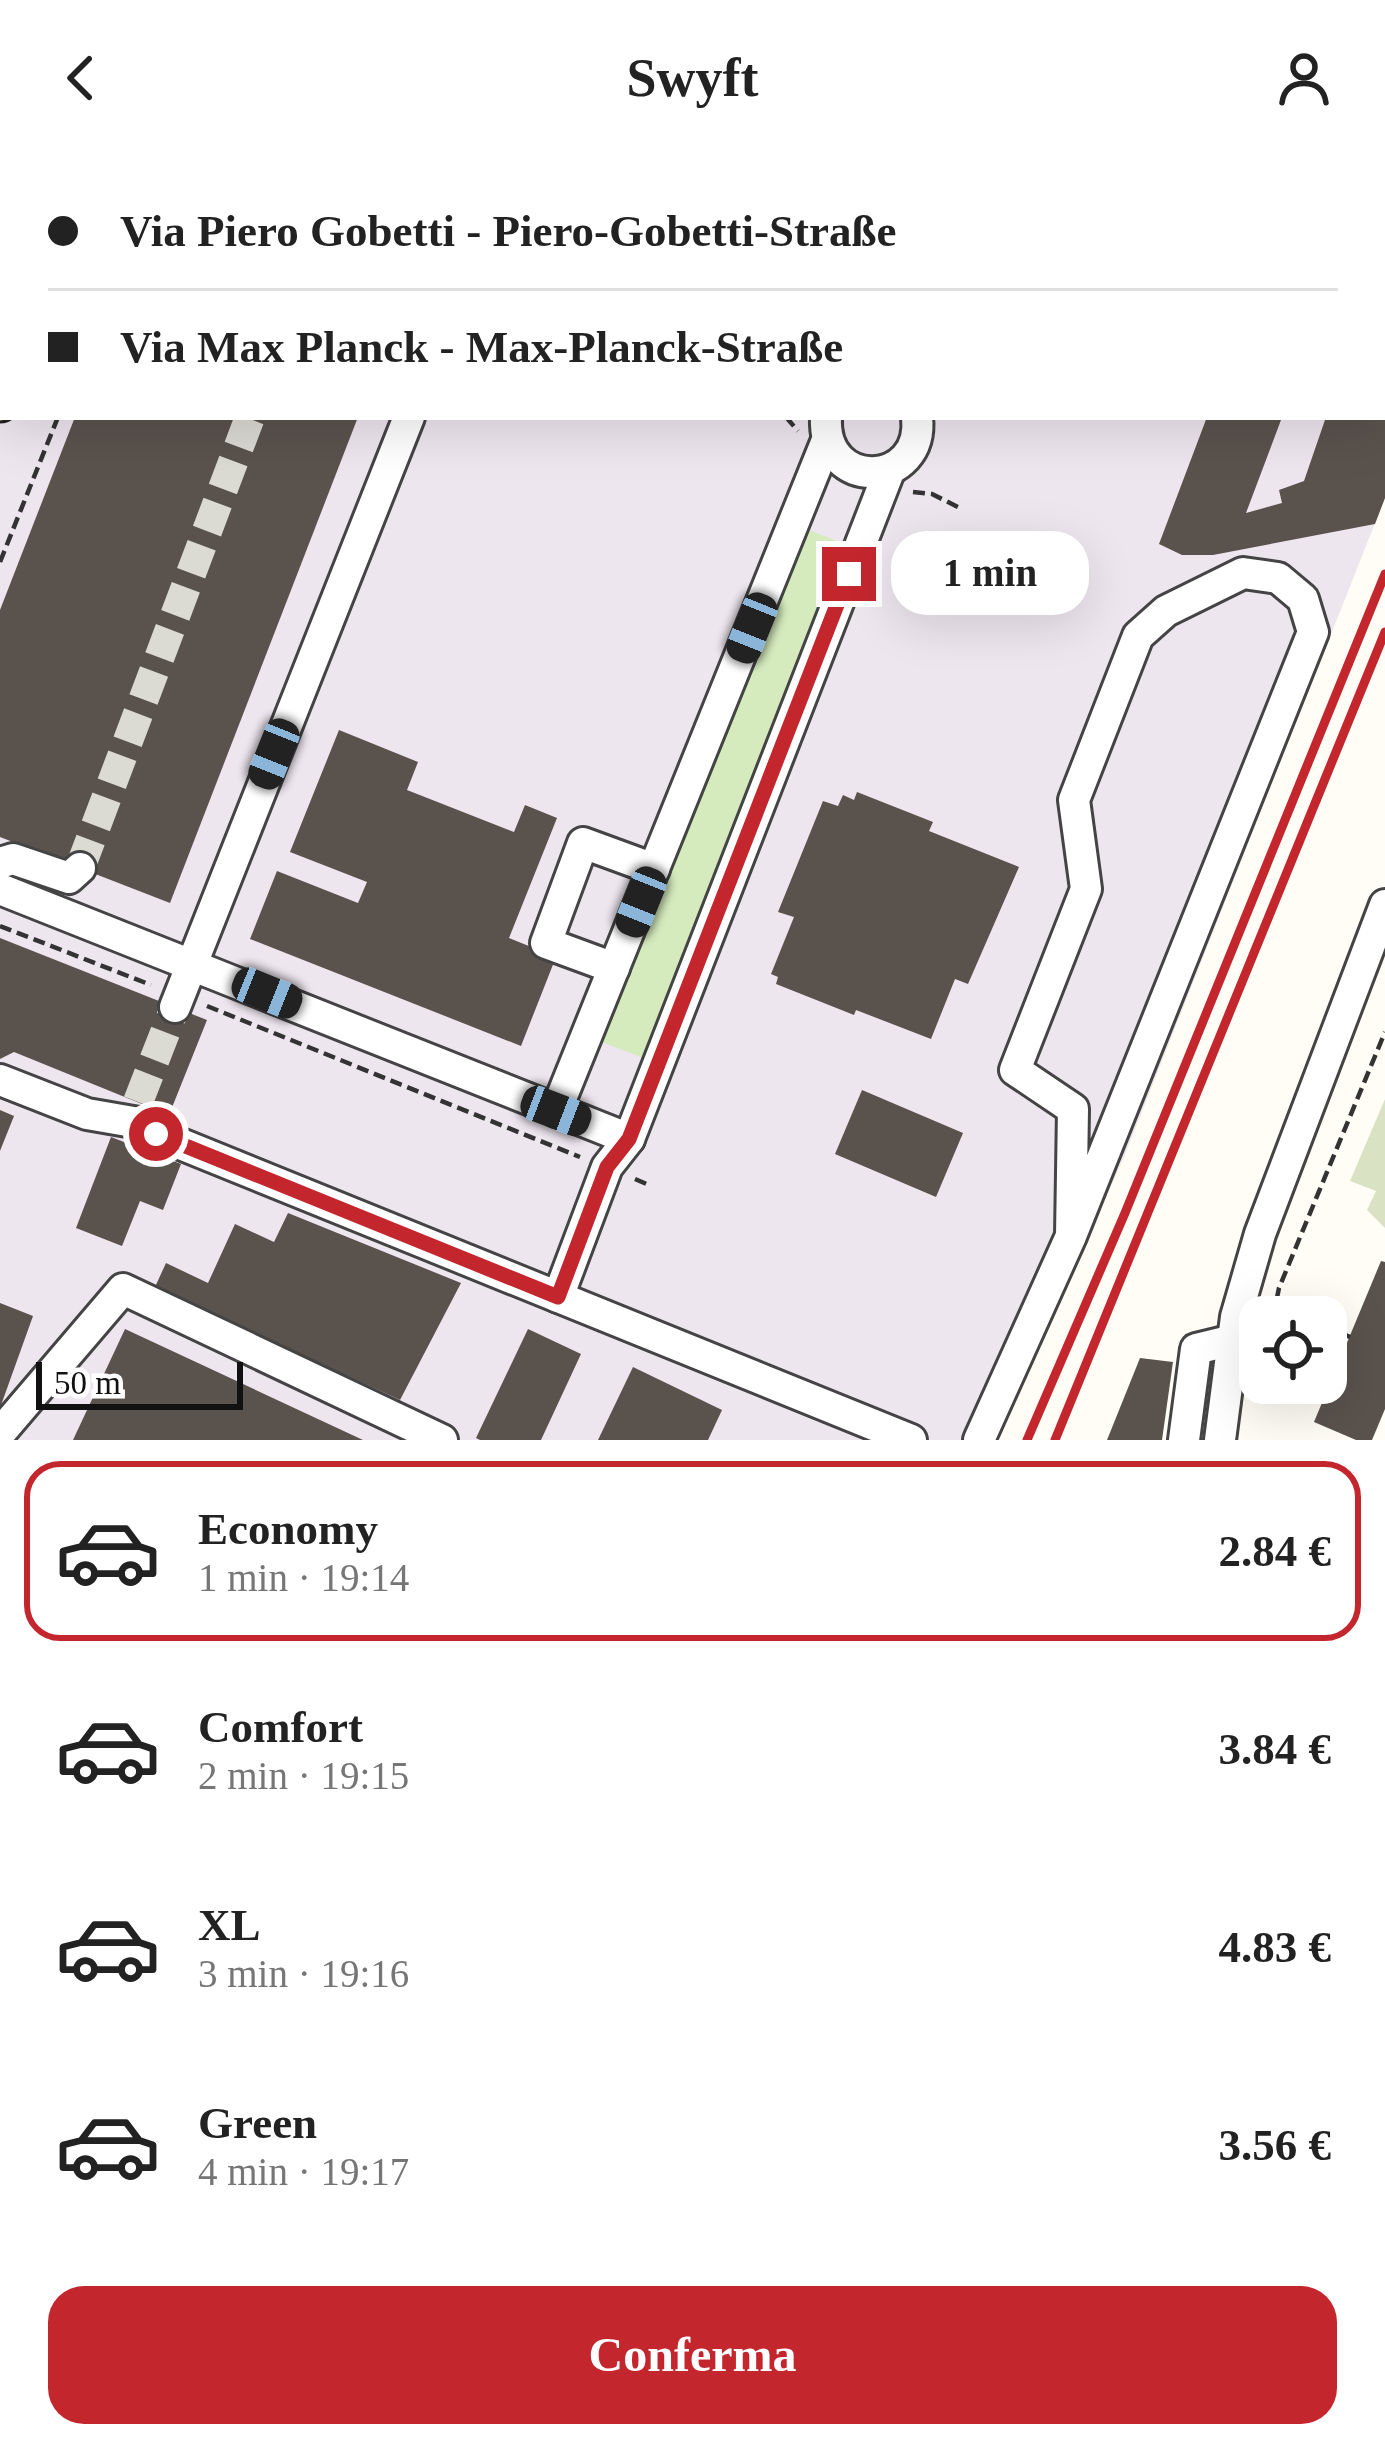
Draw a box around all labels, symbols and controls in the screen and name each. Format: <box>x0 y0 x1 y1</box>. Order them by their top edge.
icon: back <box>48 45 114 111</box>
icon: person <box>1271 45 1337 111</box>
text: Swyft <box>627 48 759 108</box>
text: Via Piero Gobetti - Piero-Gobetti-Straße <box>120 206 896 256</box>
text: Via Max Planck - Max-Planck-Straße <box>120 322 843 372</box>
callout: 1 min <box>891 532 1089 616</box>
route end <box>822 547 876 601</box>
text: 1 min <box>943 551 1037 594</box>
car <box>722 588 782 668</box>
car <box>244 714 304 794</box>
car <box>611 862 671 942</box>
car <box>227 963 307 1023</box>
car <box>516 1081 596 1141</box>
route start <box>129 1107 183 1161</box>
map controls <box>1239 1296 1347 1404</box>
button: locate <box>1239 1296 1347 1404</box>
scale bar <box>36 1356 243 1409</box>
text: 50 m <box>54 1365 121 1401</box>
icon: car <box>54 1497 162 1605</box>
text: Economy <box>198 1504 378 1554</box>
text: 2.84 € <box>1219 1526 1331 1576</box>
text: 1 min · 19:14 <box>198 1556 409 1599</box>
icon: car <box>54 1695 162 1803</box>
text: Comfort <box>198 1702 363 1752</box>
text: 3.84 € <box>1219 1724 1331 1774</box>
text: 2 min · 19:15 <box>198 1754 409 1797</box>
icon: car <box>54 1893 162 2001</box>
text: XL <box>198 1900 261 1950</box>
text: 4.83 € <box>1219 1922 1331 1972</box>
text: 3 min · 19:16 <box>198 1952 409 1995</box>
icon: car <box>54 2091 162 2199</box>
text: Green <box>198 2098 317 2148</box>
text: 3.56 € <box>1219 2120 1331 2170</box>
text: 4 min · 19:17 <box>198 2150 409 2193</box>
button: Conferma <box>48 2286 1337 2424</box>

